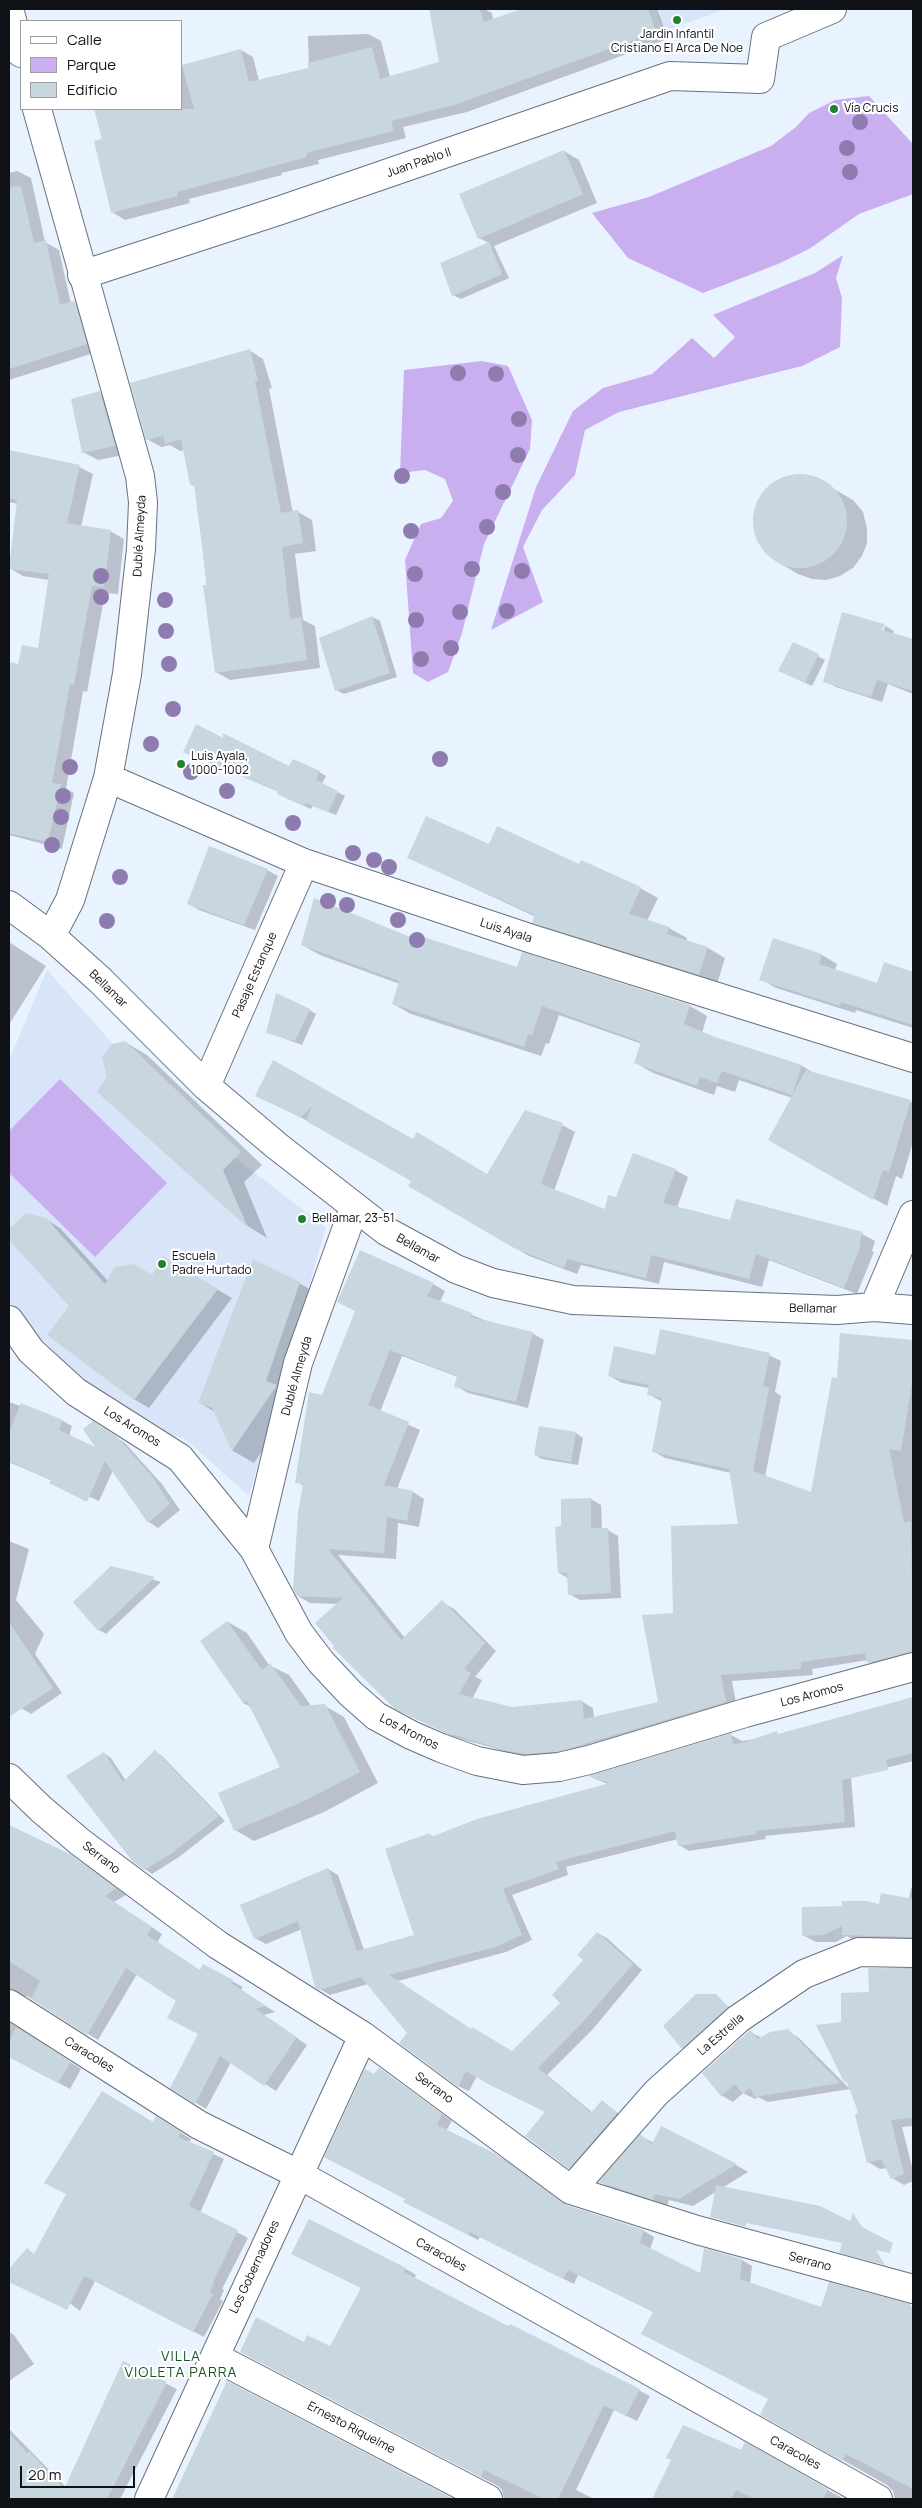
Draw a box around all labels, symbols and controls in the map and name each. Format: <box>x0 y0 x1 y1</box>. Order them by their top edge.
marker: Jardin Infantil Cristiano El Arca De Noe <box>671 14 683 26</box>
legend <box>20 20 182 110</box>
place label: Jardin Infantil Cristiano El Arca De Noe <box>611 28 743 56</box>
text: Calle <box>67 29 102 50</box>
text: Parque <box>67 54 116 75</box>
text: Edificio <box>67 79 117 100</box>
place label: Vía Crucis <box>844 102 898 116</box>
marker: Vía Crucis <box>828 103 840 115</box>
street label: Juan Pablo II <box>385 145 453 181</box>
street label: Dublé Almeyda <box>131 495 149 577</box>
place label: Luis Ayala, 1000-1002 <box>191 750 249 778</box>
marker: Luis Ayala, 1000-1002 <box>175 758 187 770</box>
street label: Luis Ayala <box>478 916 534 946</box>
street label: Pasaje Estanque <box>230 930 280 1020</box>
street label: Bellamar <box>86 967 130 1011</box>
place label: Bellamar, 23-51 <box>312 1212 395 1226</box>
marker: Bellamar, 23-51 <box>296 1213 308 1225</box>
street label: Bellamar <box>394 1231 442 1267</box>
place label: Escuela Padre Hurtado <box>172 1250 252 1278</box>
marker: Escuela Padre Hurtado <box>156 1258 168 1270</box>
street label: Bellamar <box>789 1301 837 1317</box>
street label: Dublé Almeyda <box>279 1335 315 1417</box>
street label: Los Aromos <box>101 1404 163 1450</box>
street label: Los Aromos <box>779 1680 845 1710</box>
street label: Los Aromos <box>377 1711 441 1753</box>
street label: Serrano <box>79 1839 123 1877</box>
street label: La Estrella <box>695 2011 747 2059</box>
street label: Caracoles <box>62 2034 116 2076</box>
street label: Serrano <box>412 2069 456 2107</box>
street label: Los Gobernadores <box>227 2218 283 2316</box>
street label: Caracoles <box>413 2235 469 2275</box>
street label: Serrano <box>787 2249 833 2275</box>
district label: VILLA VIOLETA PARRA <box>123 2349 239 2382</box>
street label: Ernesto Riquelme <box>305 2399 397 2457</box>
street label: Caracoles <box>767 2433 823 2473</box>
scale bar <box>22 2456 138 2488</box>
text: 20 m <box>28 2464 61 2485</box>

